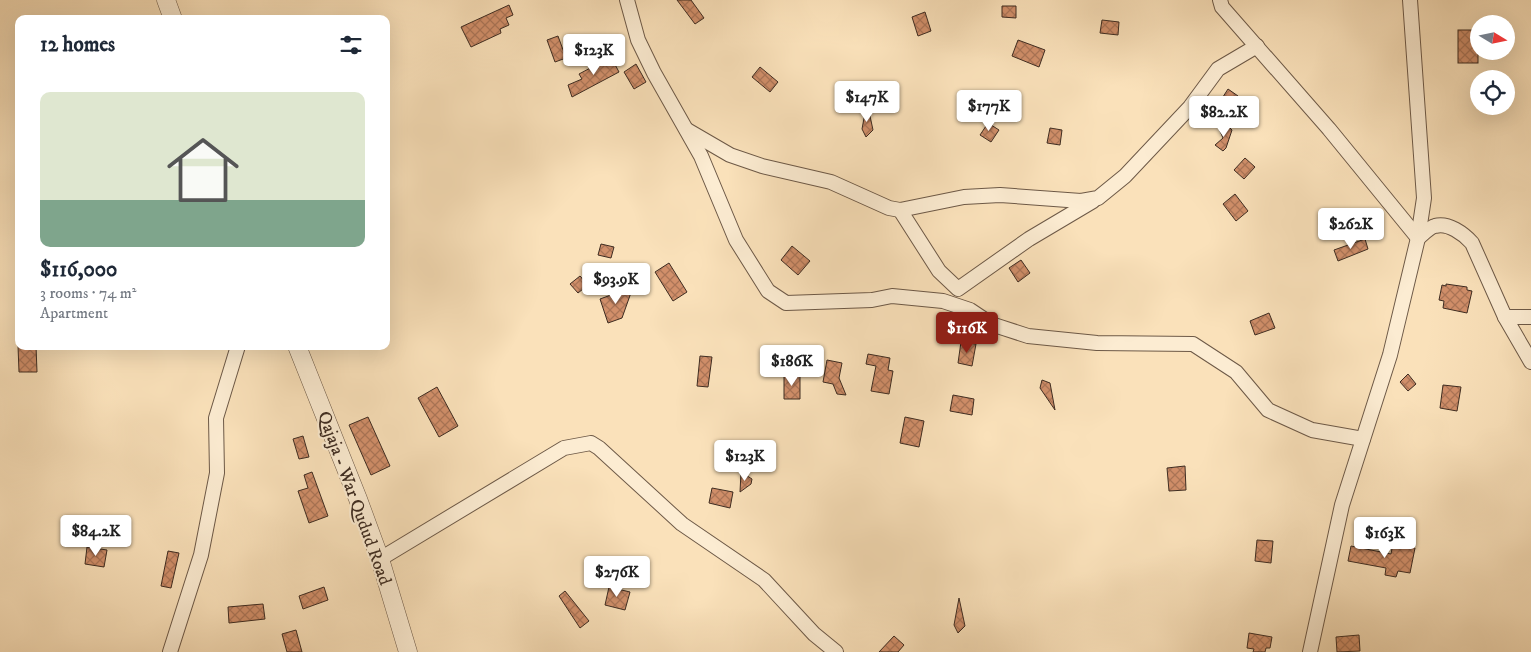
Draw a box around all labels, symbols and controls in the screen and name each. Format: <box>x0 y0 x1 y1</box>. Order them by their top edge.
north arrow <box>1470 15 1515 60</box>
map controls <box>1470 15 1515 115</box>
icon: filters <box>337 31 365 59</box>
text: 12 homes <box>40 32 115 58</box>
pin: $123K <box>559 34 629 76</box>
text: $123K <box>574 40 614 60</box>
button: locate <box>1470 70 1515 115</box>
pin: $147K <box>832 80 902 123</box>
text: $147K <box>846 87 888 107</box>
pin: $177K <box>954 90 1024 132</box>
text: $177K <box>968 96 1010 116</box>
pin: $82.2K <box>1183 96 1265 138</box>
text: $82.2K <box>1200 102 1248 122</box>
icon: home <box>158 125 248 215</box>
pin: $262K <box>1316 208 1386 250</box>
text: $262K <box>1329 214 1373 234</box>
text: $116,000 <box>40 257 117 283</box>
pin: $93.9K <box>575 262 657 305</box>
text: $93.9K <box>593 269 639 289</box>
text: 3 rooms · 74 m² <box>40 283 137 303</box>
text: Apartment <box>40 303 108 323</box>
pin: $116K <box>932 312 1002 354</box>
text: $116K <box>947 318 987 338</box>
pin: $186K <box>757 344 827 387</box>
text: $186K <box>771 351 813 371</box>
street label: Qajaja - War Qudud Road <box>312 408 396 588</box>
pin: $123K <box>710 440 780 482</box>
text: $123K <box>725 446 765 466</box>
pin: $84.2K <box>55 514 137 557</box>
pin: $163K <box>1350 516 1420 559</box>
text: $84.2K <box>71 521 121 541</box>
text: $163K <box>1365 523 1405 543</box>
pin: $276K <box>582 556 652 598</box>
text: $276K <box>595 562 639 582</box>

